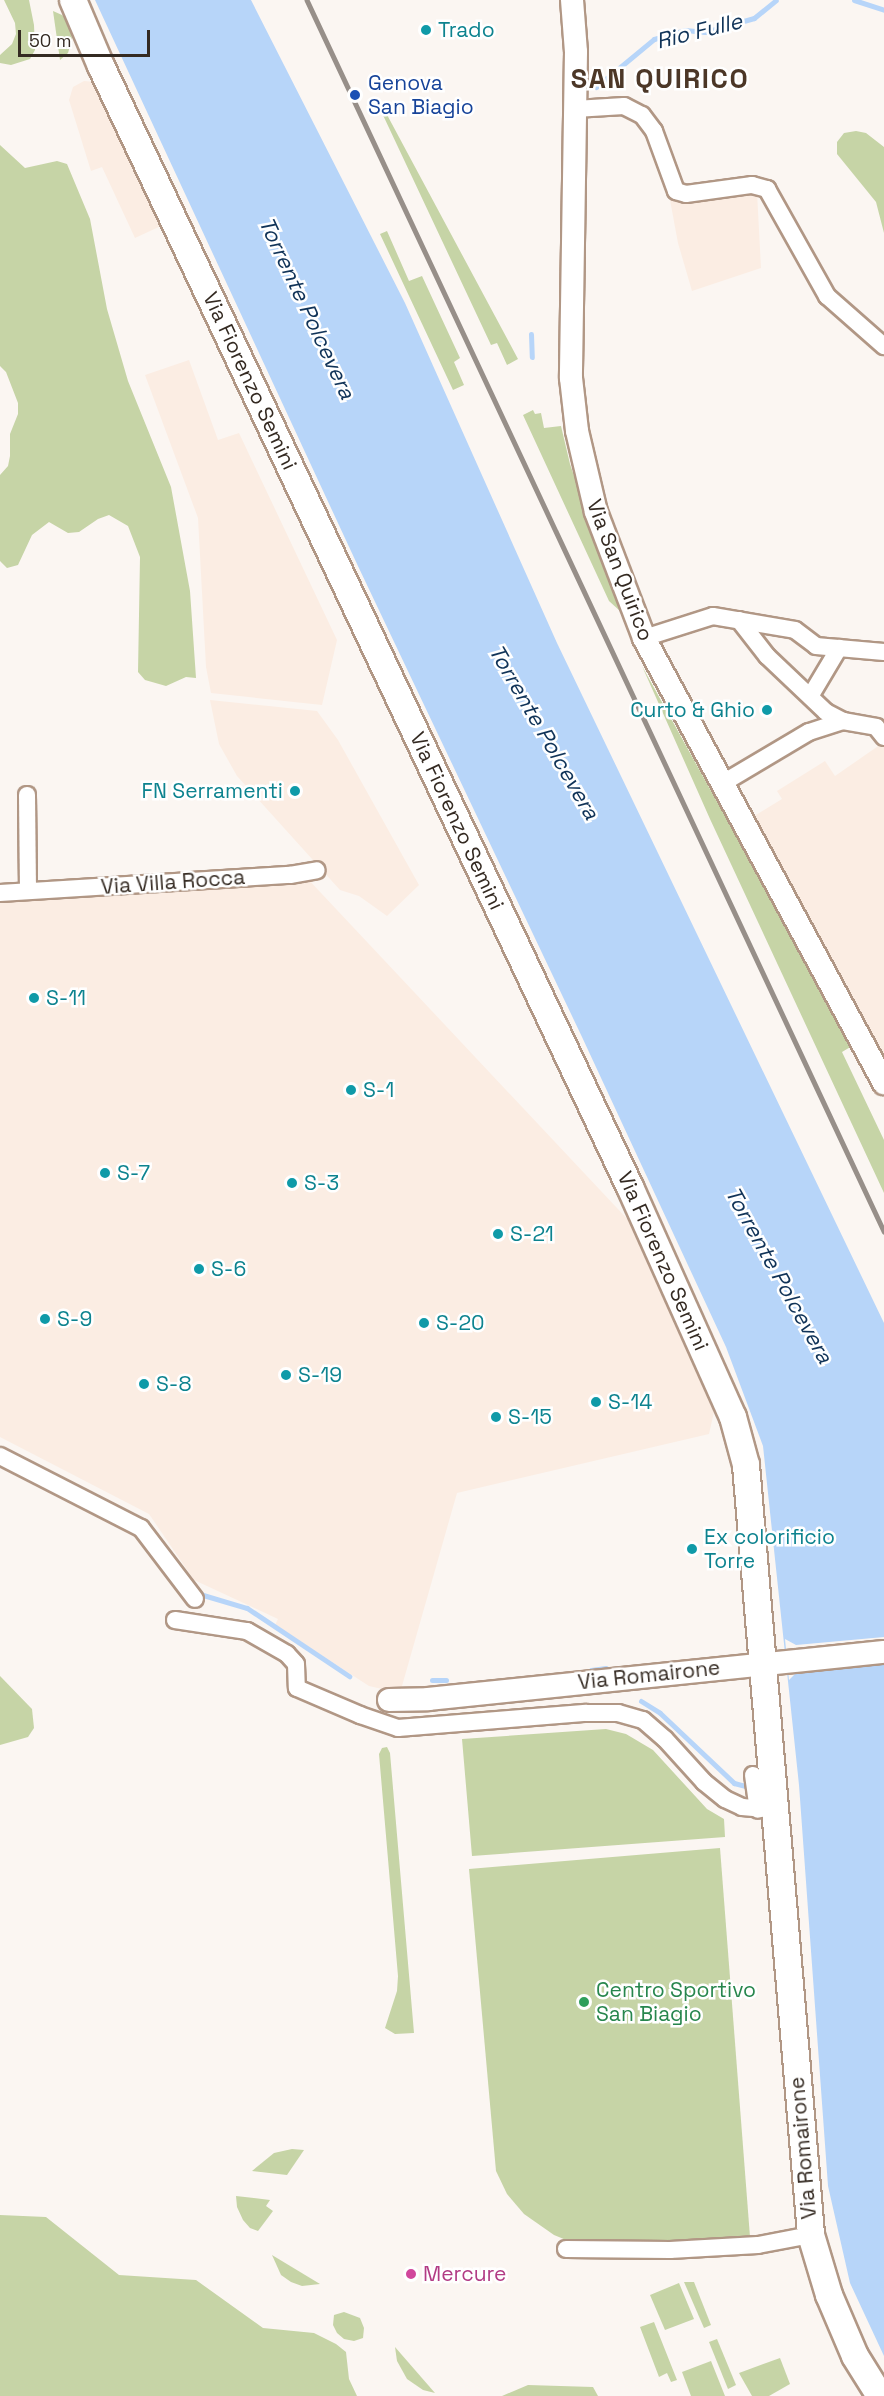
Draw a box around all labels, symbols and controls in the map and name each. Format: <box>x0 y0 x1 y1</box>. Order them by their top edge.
water label: Rio Fulle <box>653 8 745 54</box>
place label: Trado <box>438 17 495 43</box>
scale bar <box>21 18 153 56</box>
marker: Trado <box>419 23 433 37</box>
text: 50 m <box>29 29 71 52</box>
district label: SAN QUIRICO <box>571 63 749 95</box>
place label: Genova San Biagio <box>368 70 474 120</box>
marker: Genova San Biagio <box>346 86 364 104</box>
water label: Torrente Polcevera <box>253 213 361 403</box>
street label: Via Fiorenzo Semini <box>198 288 302 474</box>
street label: Via San Quirico <box>581 496 659 644</box>
water label: Torrente Polcevera <box>483 640 605 824</box>
place label: Curto & Ghio <box>630 697 755 723</box>
marker: Curto & Ghio <box>760 703 774 717</box>
street label: Via Fiorenzo Semini <box>405 728 509 914</box>
place label: FN Serramenti <box>142 778 283 804</box>
marker: FN Serramenti <box>288 784 302 798</box>
street label: Via Villa Rocca <box>100 864 246 900</box>
place label: S-11 <box>46 985 86 1011</box>
marker: S-11 <box>27 991 41 1005</box>
place label: S-1 <box>363 1077 394 1103</box>
marker: S-1 <box>344 1083 358 1097</box>
place label: S-7 <box>117 1160 150 1186</box>
marker: S-7 <box>98 1166 112 1180</box>
street label: Via Fiorenzo Semini <box>612 1168 714 1354</box>
place label: S-3 <box>304 1170 339 1196</box>
marker: S-3 <box>285 1176 299 1190</box>
water label: Torrente Polcevera <box>720 1182 838 1368</box>
place label: S-21 <box>510 1221 554 1247</box>
marker: S-21 <box>491 1227 505 1241</box>
place label: S-6 <box>211 1256 246 1282</box>
marker: S-6 <box>192 1262 206 1276</box>
place label: S-9 <box>57 1306 92 1332</box>
place label: S-20 <box>436 1310 485 1336</box>
marker: S-9 <box>38 1312 52 1326</box>
marker: S-20 <box>417 1316 431 1330</box>
place label: S-19 <box>298 1362 342 1388</box>
marker: S-19 <box>279 1368 293 1382</box>
place label: S-8 <box>156 1371 192 1397</box>
marker: S-8 <box>137 1377 151 1391</box>
place label: S-14 <box>608 1389 652 1415</box>
marker: S-14 <box>589 1395 603 1409</box>
place label: S-15 <box>508 1404 552 1430</box>
marker: S-15 <box>489 1410 503 1424</box>
place label: Ex colorificio Torre <box>704 1524 835 1574</box>
marker: Ex colorificio Torre <box>685 1542 699 1556</box>
street label: Via Romairone <box>577 1655 721 1695</box>
place label: Centro Sportivo San Biagio <box>596 1977 756 2027</box>
marker: Centro Sportivo San Biagio <box>577 1995 591 2009</box>
street label: Via Romairone <box>784 2076 822 2220</box>
place label: Mercure <box>423 2261 507 2287</box>
marker: Mercure <box>404 2267 418 2281</box>

